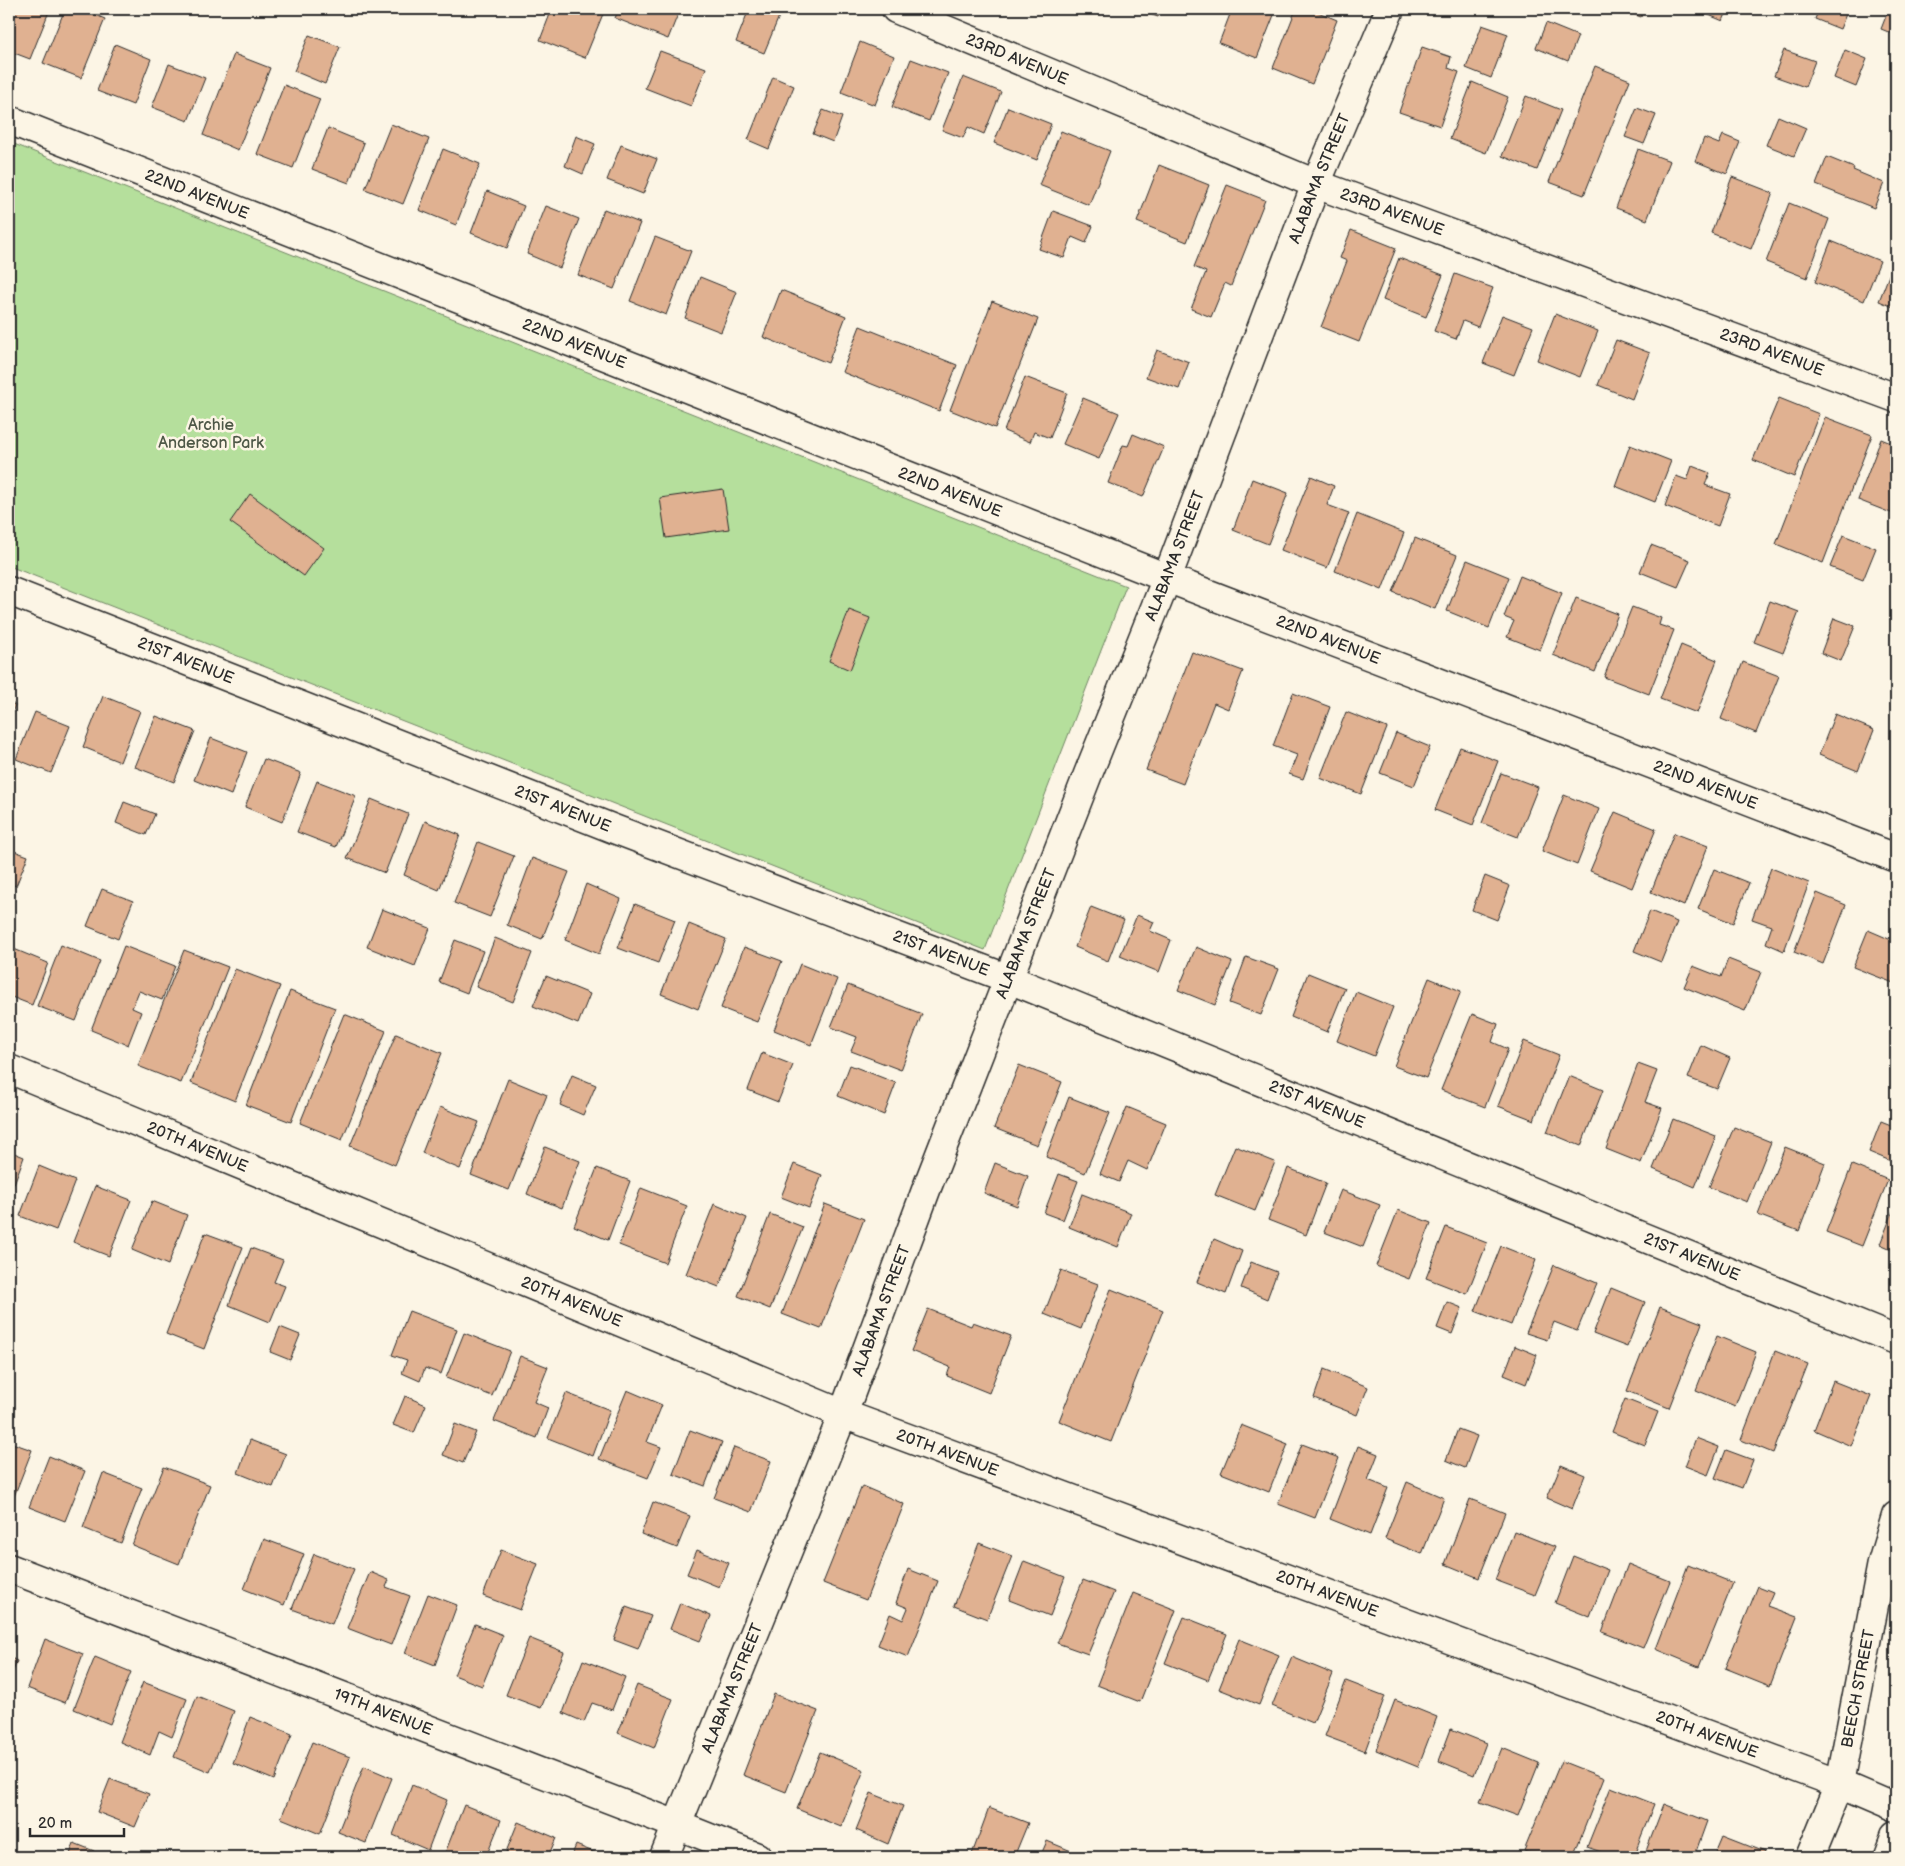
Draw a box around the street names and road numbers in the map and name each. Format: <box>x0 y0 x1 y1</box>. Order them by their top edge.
street label: 23RD AVENUE <box>963 30 1071 89</box>
street label: ALABAMA STREET <box>1285 110 1354 246</box>
street label: 22ND AVENUE <box>142 165 252 223</box>
street label: 23RD AVENUE <box>1337 184 1447 240</box>
street label: 22ND AVENUE <box>520 315 629 373</box>
street label: 23RD AVENUE <box>1717 324 1827 380</box>
street label: 22ND AVENUE <box>895 463 1005 521</box>
street label: ALABAMA STREET <box>1141 488 1209 624</box>
street label: 22ND AVENUE <box>1273 611 1383 669</box>
street label: 21ST AVENUE <box>135 633 237 688</box>
street label: 22ND AVENUE <box>1651 756 1760 813</box>
street label: 21ST AVENUE <box>512 781 614 836</box>
street label: ALABAMA STREET <box>992 865 1060 1001</box>
street label: 21ST AVENUE <box>890 926 992 980</box>
street label: 21ST AVENUE <box>1266 1076 1368 1132</box>
street label: 20TH AVENUE <box>144 1118 251 1176</box>
street label: 21ST AVENUE <box>1641 1229 1743 1285</box>
street label: ALABAMA STREET <box>848 1242 914 1379</box>
street label: 20TH AVENUE <box>518 1272 625 1331</box>
street label: 20TH AVENUE <box>894 1425 1001 1480</box>
street label: 20TH AVENUE <box>1273 1566 1381 1621</box>
street label: ALABAMA STREET <box>697 1620 767 1756</box>
street label: BEECH STREET <box>1838 1627 1879 1749</box>
street label: 19TH AVENUE <box>331 1684 435 1740</box>
street label: 20TH AVENUE <box>1653 1707 1761 1762</box>

